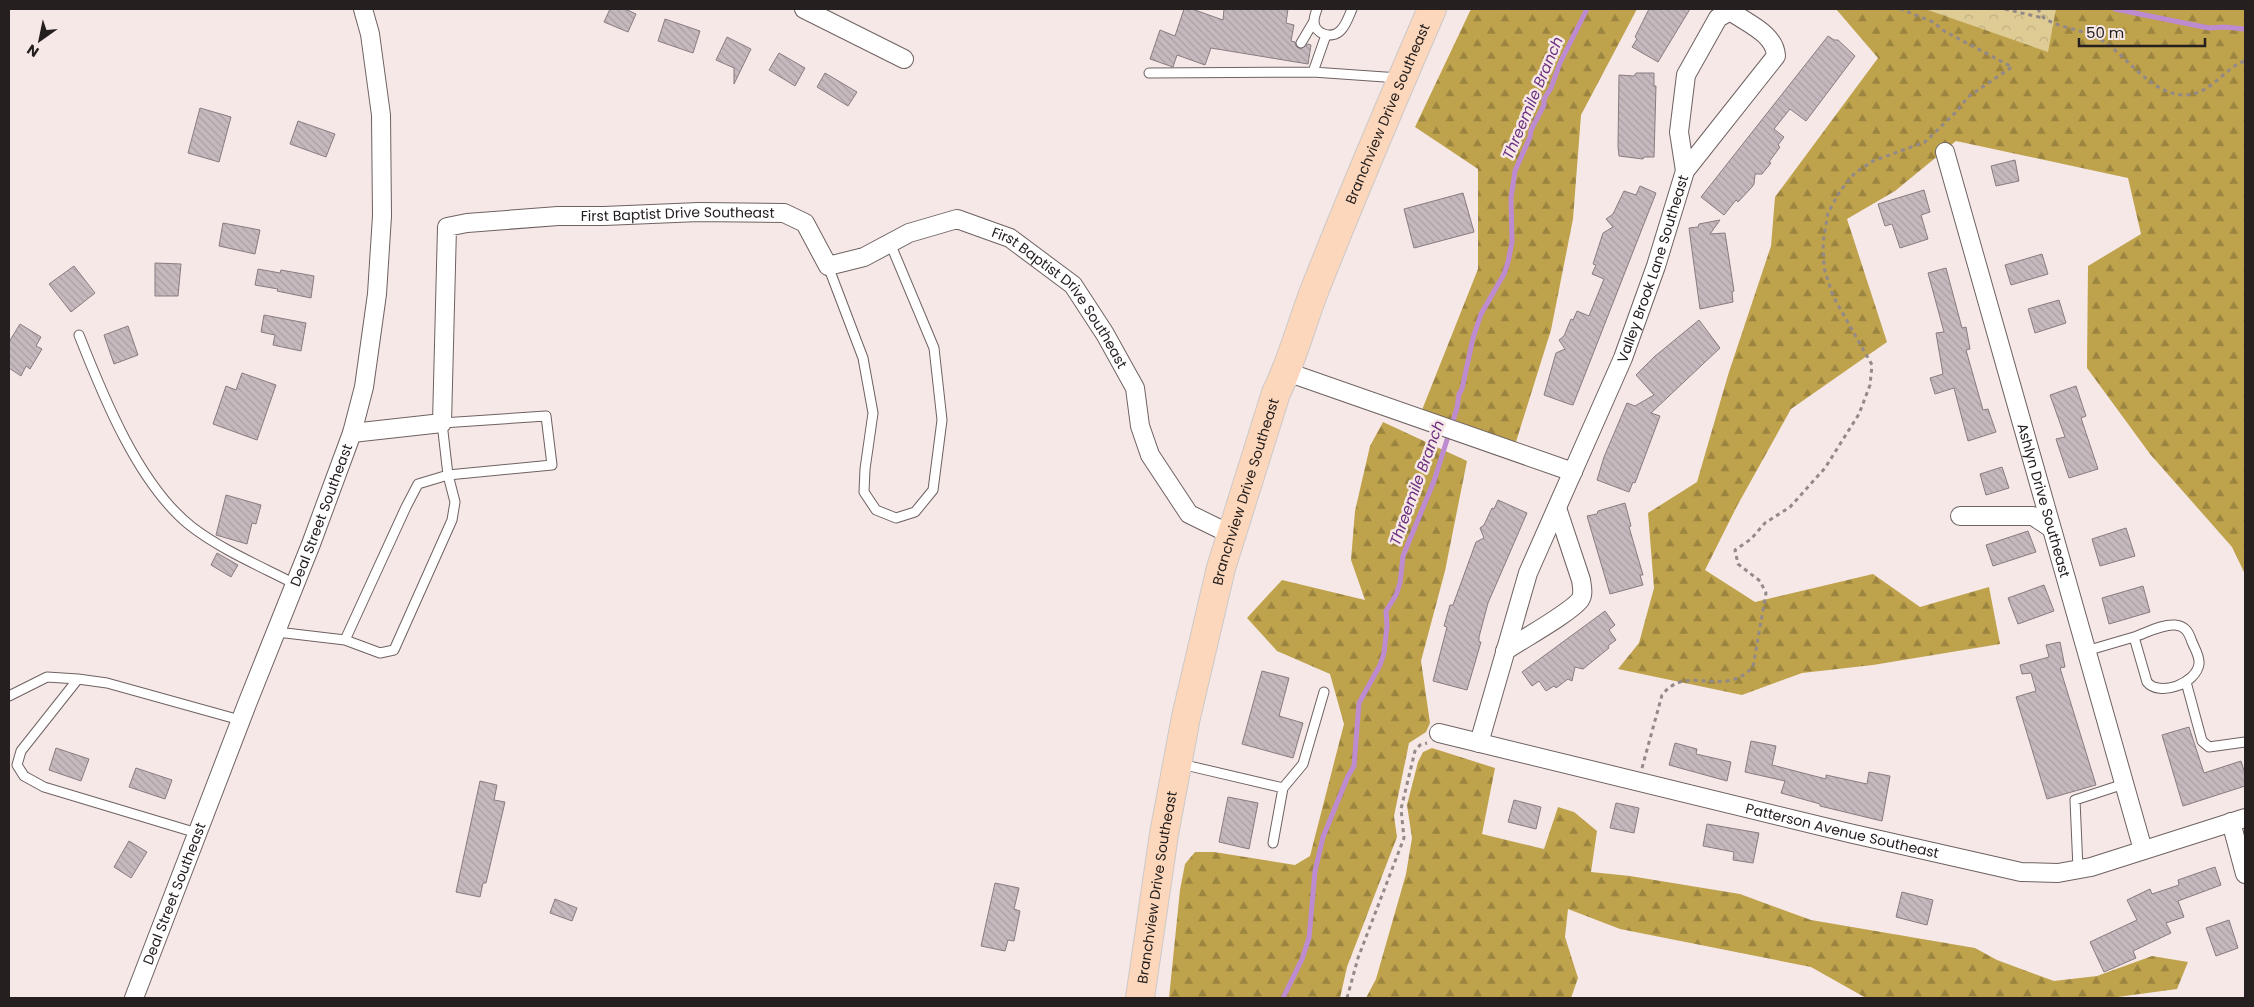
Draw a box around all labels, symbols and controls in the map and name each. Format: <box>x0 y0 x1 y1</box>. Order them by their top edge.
north arrow <box>15 15 65 65</box>
scale bar <box>2079 15 2205 47</box>
street label: Branchview Drive Southeast <box>1340 20 1435 207</box>
text: 50 m <box>2086 22 2124 43</box>
water label: Threemile Branch <box>1497 33 1568 163</box>
text: N <box>23 40 43 62</box>
street label: Valley Brook Lane Southeast <box>1612 173 1693 365</box>
street label: First Baptist Drive Southeast <box>581 202 775 226</box>
street label: First Baptist Drive Southeast <box>989 222 1132 372</box>
street label: Branchview Drive Southeast <box>1207 396 1284 587</box>
water label: Threemile Branch <box>1384 417 1449 548</box>
street label: Ashlyn Drive Southeast <box>2012 421 2075 580</box>
street label: Deal Street Southeast <box>285 441 357 589</box>
street label: Branchview Drive Southeast <box>1132 789 1182 985</box>
street label: Patterson Avenue Southeast <box>1744 798 1941 863</box>
street label: Deal Street Southeast <box>138 819 211 967</box>

